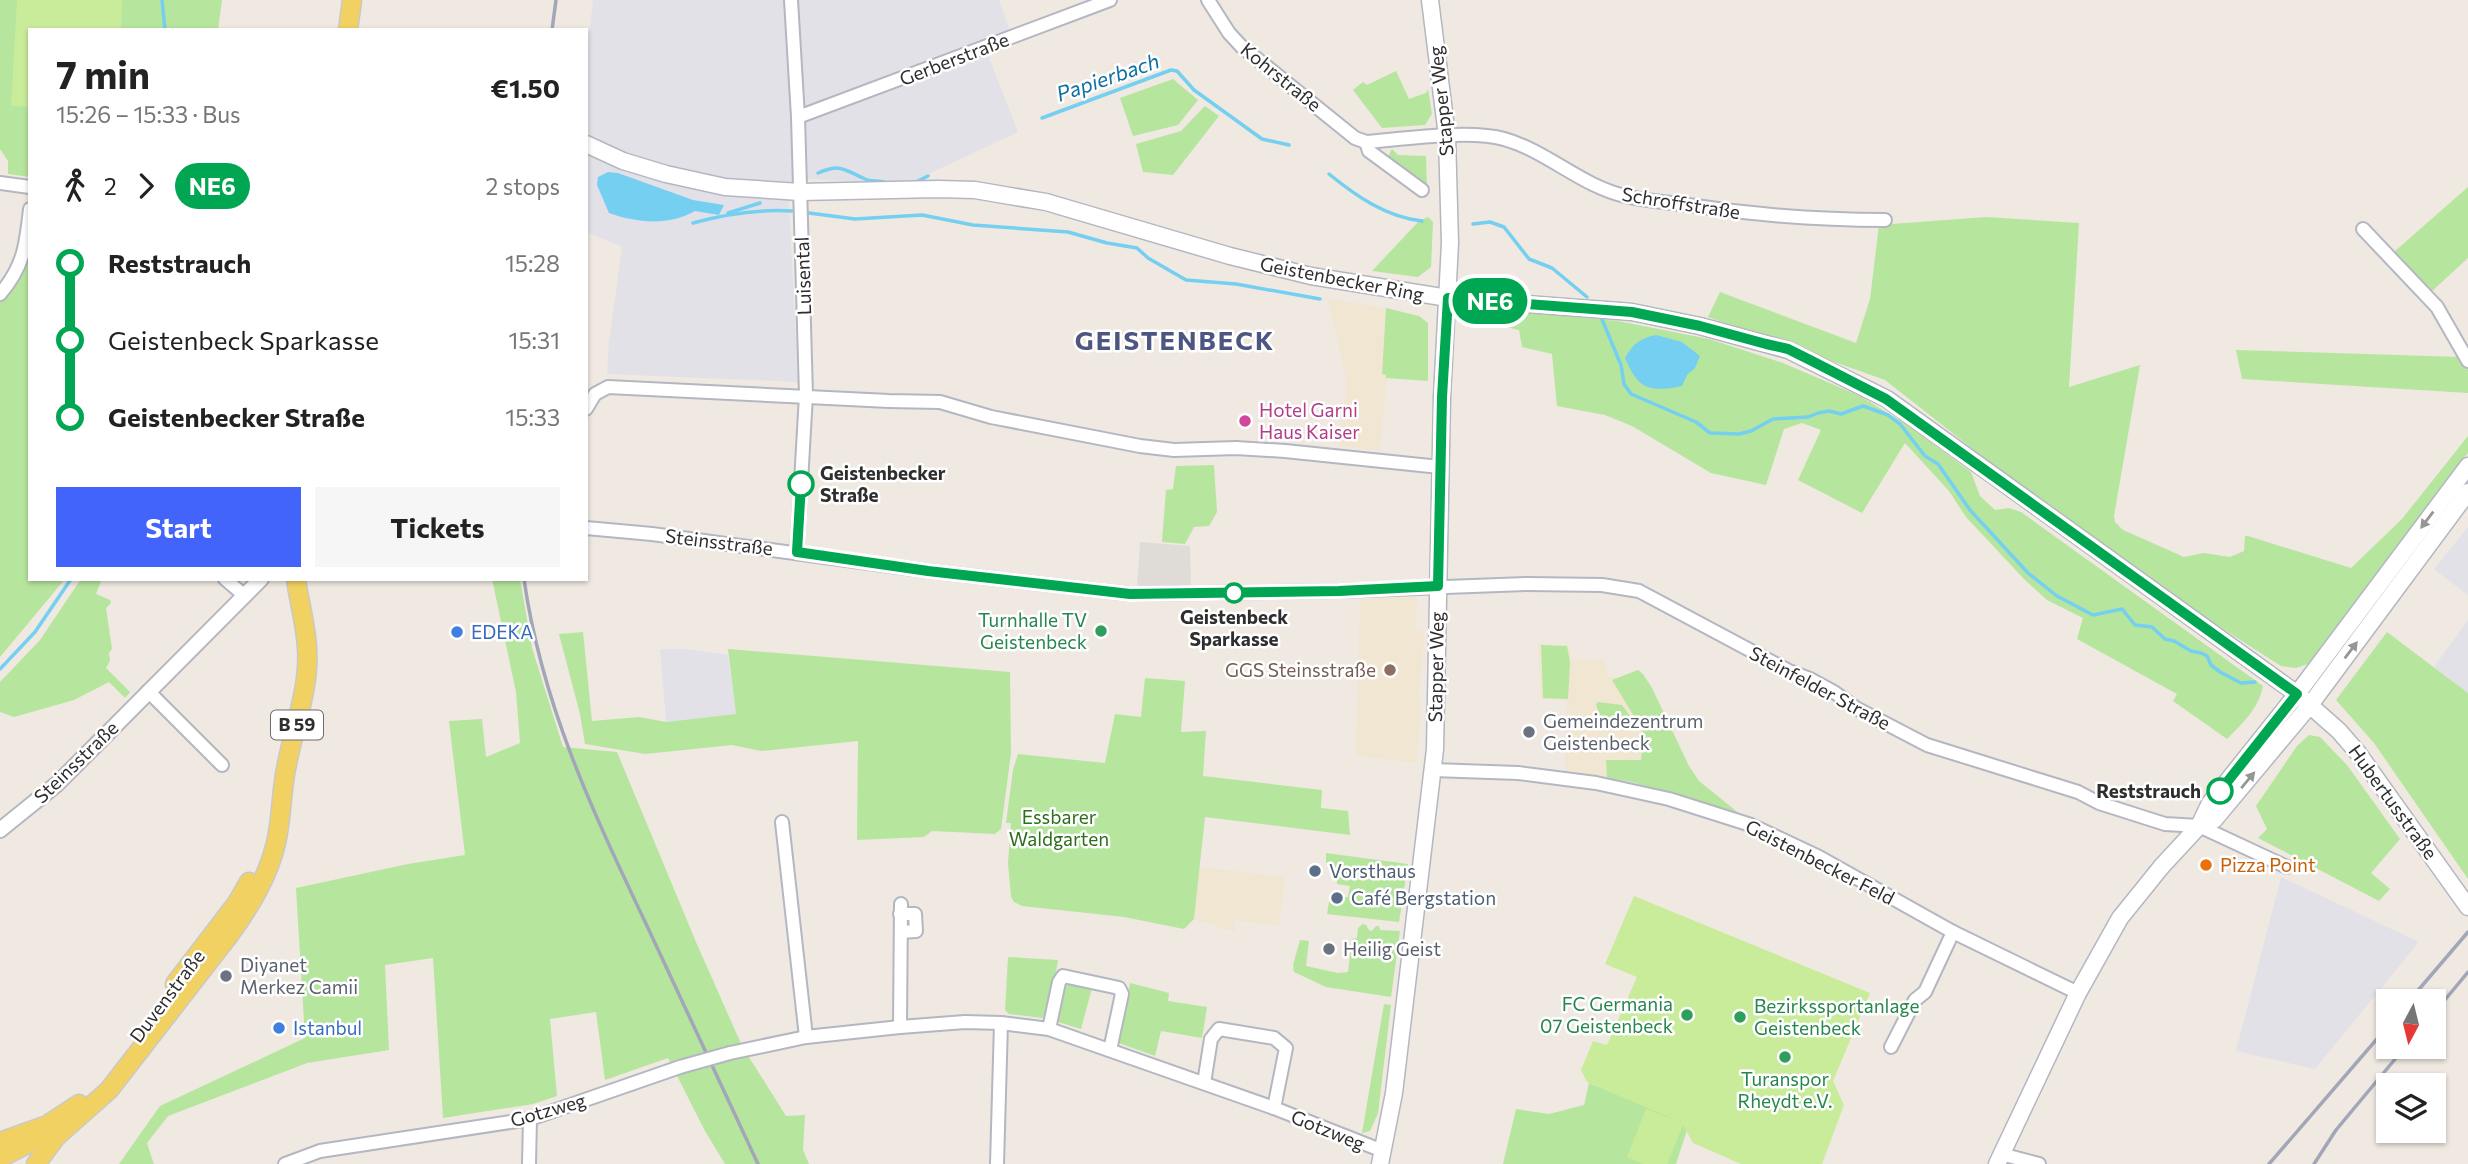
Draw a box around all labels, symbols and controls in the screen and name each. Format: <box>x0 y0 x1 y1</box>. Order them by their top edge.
street label: Gerberstraße <box>896 27 1012 90</box>
street label: Kohrstraße <box>1236 37 1326 116</box>
street label: Stapper Weg <box>1423 45 1458 157</box>
water label: Papierbach <box>1053 47 1162 106</box>
text: 7 min <box>56 50 150 97</box>
text: €1.50 <box>491 72 560 103</box>
text: 15:26 – 15:33 · Bus <box>56 100 241 128</box>
icon: walk <box>56 167 94 205</box>
icon: forward <box>127 167 165 205</box>
text: NE6 <box>189 171 236 200</box>
text: 2 <box>104 172 117 200</box>
text: 2 stops <box>486 172 560 200</box>
street label: Schroffstraße <box>1620 182 1742 223</box>
street label: Luisental <box>790 236 815 316</box>
text: Reststrauch <box>108 247 251 278</box>
text: 15:28 <box>505 249 560 277</box>
street label: Geistenbecker Ring <box>1258 251 1426 306</box>
line badge: NE6 <box>1450 278 1530 324</box>
text: NE6 <box>1466 286 1514 315</box>
text: Geistenbeck Sparkasse <box>108 324 379 355</box>
district label: GEISTENBECK <box>1075 324 1275 355</box>
text: 15:31 <box>509 326 560 354</box>
place label: Hotel Garni Haus Kaiser <box>1259 398 1360 443</box>
text: Geistenbecker Straße <box>108 401 365 432</box>
text: 15:33 <box>505 403 560 431</box>
marker: Hotel Garni Haus Kaiser <box>1237 413 1253 429</box>
place label: Geistenbecker Straße <box>820 461 946 506</box>
marker: Geistenbecker Straße <box>788 471 814 497</box>
button: Start <box>56 487 301 567</box>
button: Tickets <box>315 487 560 567</box>
one-way arrow <box>2420 511 2434 529</box>
street label: Steinsstraße <box>664 523 774 560</box>
marker: Geistenbeck Sparkasse <box>1224 583 1244 603</box>
place label: Geistenbeck Sparkasse <box>1180 605 1288 650</box>
place label: Turnhalle TV Geistenbeck <box>978 608 1087 653</box>
street label: Stapper Weg <box>1423 611 1448 723</box>
place label: EDEKA <box>471 620 533 643</box>
marker: Turnhalle TV Geistenbeck <box>1093 623 1109 639</box>
marker: EDEKA <box>449 624 465 640</box>
street label: Steinfelder Straße <box>1746 641 1895 734</box>
one-way arrow <box>2343 641 2357 659</box>
place label: GGS Steinsstraße <box>1225 658 1376 681</box>
marker: GGS Steinsstraße <box>1382 662 1398 678</box>
place label: Gemeindezentrum Geistenbeck <box>1543 709 1703 754</box>
road number: B 59 <box>271 710 323 740</box>
street label: Steinsstraße <box>29 716 123 808</box>
marker: Gemeindezentrum Geistenbeck <box>1521 724 1537 740</box>
street label: Hubertusstraße <box>2344 740 2443 863</box>
one-way arrow <box>2240 772 2255 789</box>
marker: Reststrauch <box>2207 778 2233 804</box>
place label: Reststrauch <box>2096 779 2201 802</box>
park label: Essbarer Waldgarten <box>1009 805 1109 850</box>
street label: Geistenbecker Feld <box>1742 814 1899 909</box>
place label: Pizza Point <box>2220 853 2316 876</box>
marker: Pizza Point <box>2198 857 2214 873</box>
place label: Vorsthaus <box>1329 859 1416 882</box>
marker: Vorsthaus <box>1307 863 1323 879</box>
place label: Café Bergstation <box>1351 886 1496 909</box>
marker: Café Bergstation <box>1329 890 1345 906</box>
place label: Heilig Geist <box>1343 937 1441 960</box>
marker: Heilig Geist <box>1321 941 1337 957</box>
street label: Duvenstraße <box>124 945 209 1047</box>
place label: Diyanet Merkez Camii <box>240 953 358 998</box>
marker: Diyanet Merkez Camii <box>218 968 234 984</box>
north arrow <box>2376 989 2446 1059</box>
map controls <box>2376 989 2446 1143</box>
place label: FC Germania 07 Geistenbeck <box>1540 992 1673 1037</box>
place label: Bezirkssportanlage Geistenbeck <box>1754 994 1919 1039</box>
marker: FC Germania 07 Geistenbeck <box>1679 1007 1695 1023</box>
marker: Bezirkssportanlage Geistenbeck <box>1732 1009 1748 1025</box>
place label: Istanbul <box>293 1016 362 1039</box>
marker: Istanbul <box>271 1020 287 1036</box>
marker: Turanspor Rheydt e.V. <box>1777 1049 1793 1065</box>
place label: Turanspor Rheydt e.V. <box>1737 1067 1833 1112</box>
button: layers <box>2376 1073 2446 1143</box>
street label: Gotzweg <box>507 1088 588 1131</box>
street label: Gotzweg <box>1288 1104 1368 1155</box>

